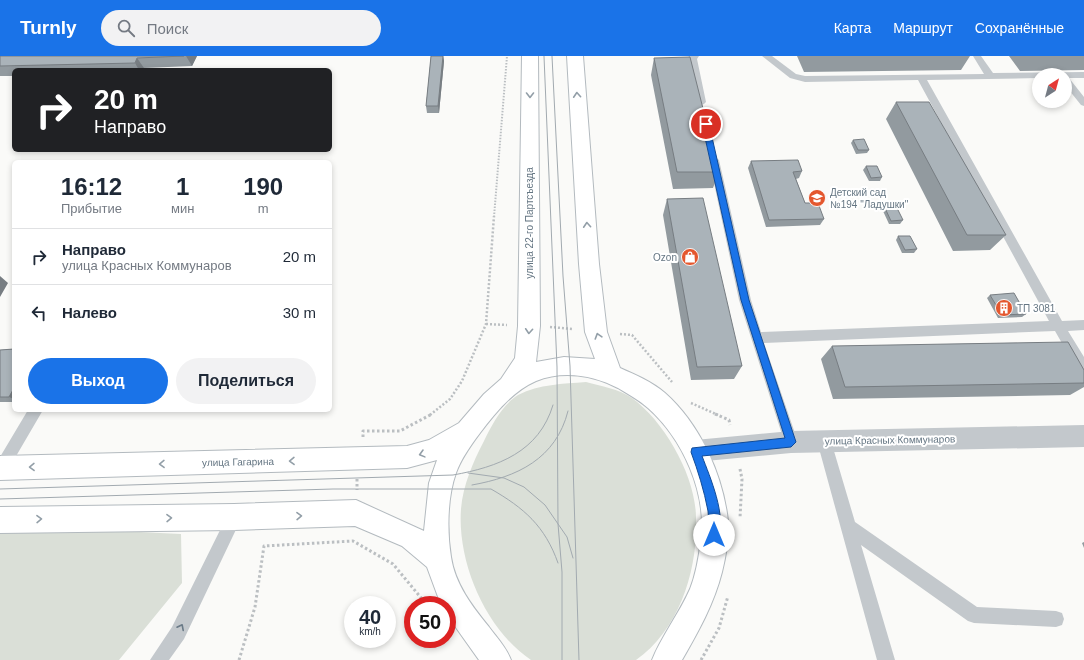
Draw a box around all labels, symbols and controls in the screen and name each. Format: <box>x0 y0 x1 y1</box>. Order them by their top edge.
search box <box>101 10 381 46</box>
text: Turnly <box>20 17 77 38</box>
icon: search <box>115 17 137 39</box>
text: Поиск <box>147 20 188 37</box>
text: Карта <box>834 20 871 36</box>
text: Маршрут <box>893 20 953 36</box>
text: Сохранённые <box>975 20 1064 36</box>
north arrow <box>1032 68 1072 108</box>
map controls <box>1032 68 1072 108</box>
icon: right <box>28 84 80 136</box>
text: 20 m <box>94 84 158 115</box>
one-way arrow <box>526 92 534 98</box>
one-way arrow <box>573 92 582 98</box>
pin <box>689 107 723 141</box>
icon: arrive <box>695 113 717 135</box>
text: Направо <box>94 117 166 137</box>
street label: улица 22-го Партсъезда <box>524 167 535 279</box>
text: 16:12 <box>61 173 122 200</box>
text: 1 <box>176 173 189 200</box>
text: 190 <box>243 173 283 200</box>
place label: Детский сад №194 "Ладушки" <box>830 187 909 210</box>
school or university icon: Детский сад №194 "Ладушки" <box>807 188 827 208</box>
text: Прибытие <box>61 201 122 216</box>
text: мин <box>171 201 194 216</box>
text: m <box>258 201 269 216</box>
one-way arrow <box>582 222 591 228</box>
text: Направо <box>62 241 126 258</box>
icon: right <box>28 246 50 268</box>
shop icon: Ozon <box>680 247 700 267</box>
text: 20 m <box>283 248 316 265</box>
place label: Ozon <box>653 252 677 263</box>
text: улица Красных Коммунаров <box>62 258 232 273</box>
building icon: ТП 3081 <box>994 298 1014 318</box>
icon: left <box>28 302 50 324</box>
place label: ТП 3081 <box>1017 303 1056 314</box>
text: Налево <box>62 304 117 321</box>
text: 30 m <box>283 304 316 321</box>
one-way arrow <box>524 328 533 334</box>
one-way arrow <box>594 333 603 340</box>
button: Выход <box>28 358 168 404</box>
button: Поделиться <box>176 358 316 404</box>
street label: улица Красных Коммунаров <box>825 433 955 447</box>
one-way arrow <box>418 449 425 457</box>
street label: улица Гагарина <box>202 456 274 468</box>
one-way arrow <box>289 457 295 465</box>
one-way arrow <box>159 460 165 468</box>
one-way arrow <box>29 463 35 471</box>
one-way arrow <box>296 511 302 520</box>
one-way arrow <box>166 514 172 522</box>
position arrow <box>693 514 735 556</box>
one-way arrow <box>36 515 42 523</box>
speed limit sign: 50 <box>404 596 456 648</box>
text: 40 <box>359 606 381 628</box>
one-way arrow <box>176 624 183 632</box>
text: km/h <box>359 626 381 637</box>

